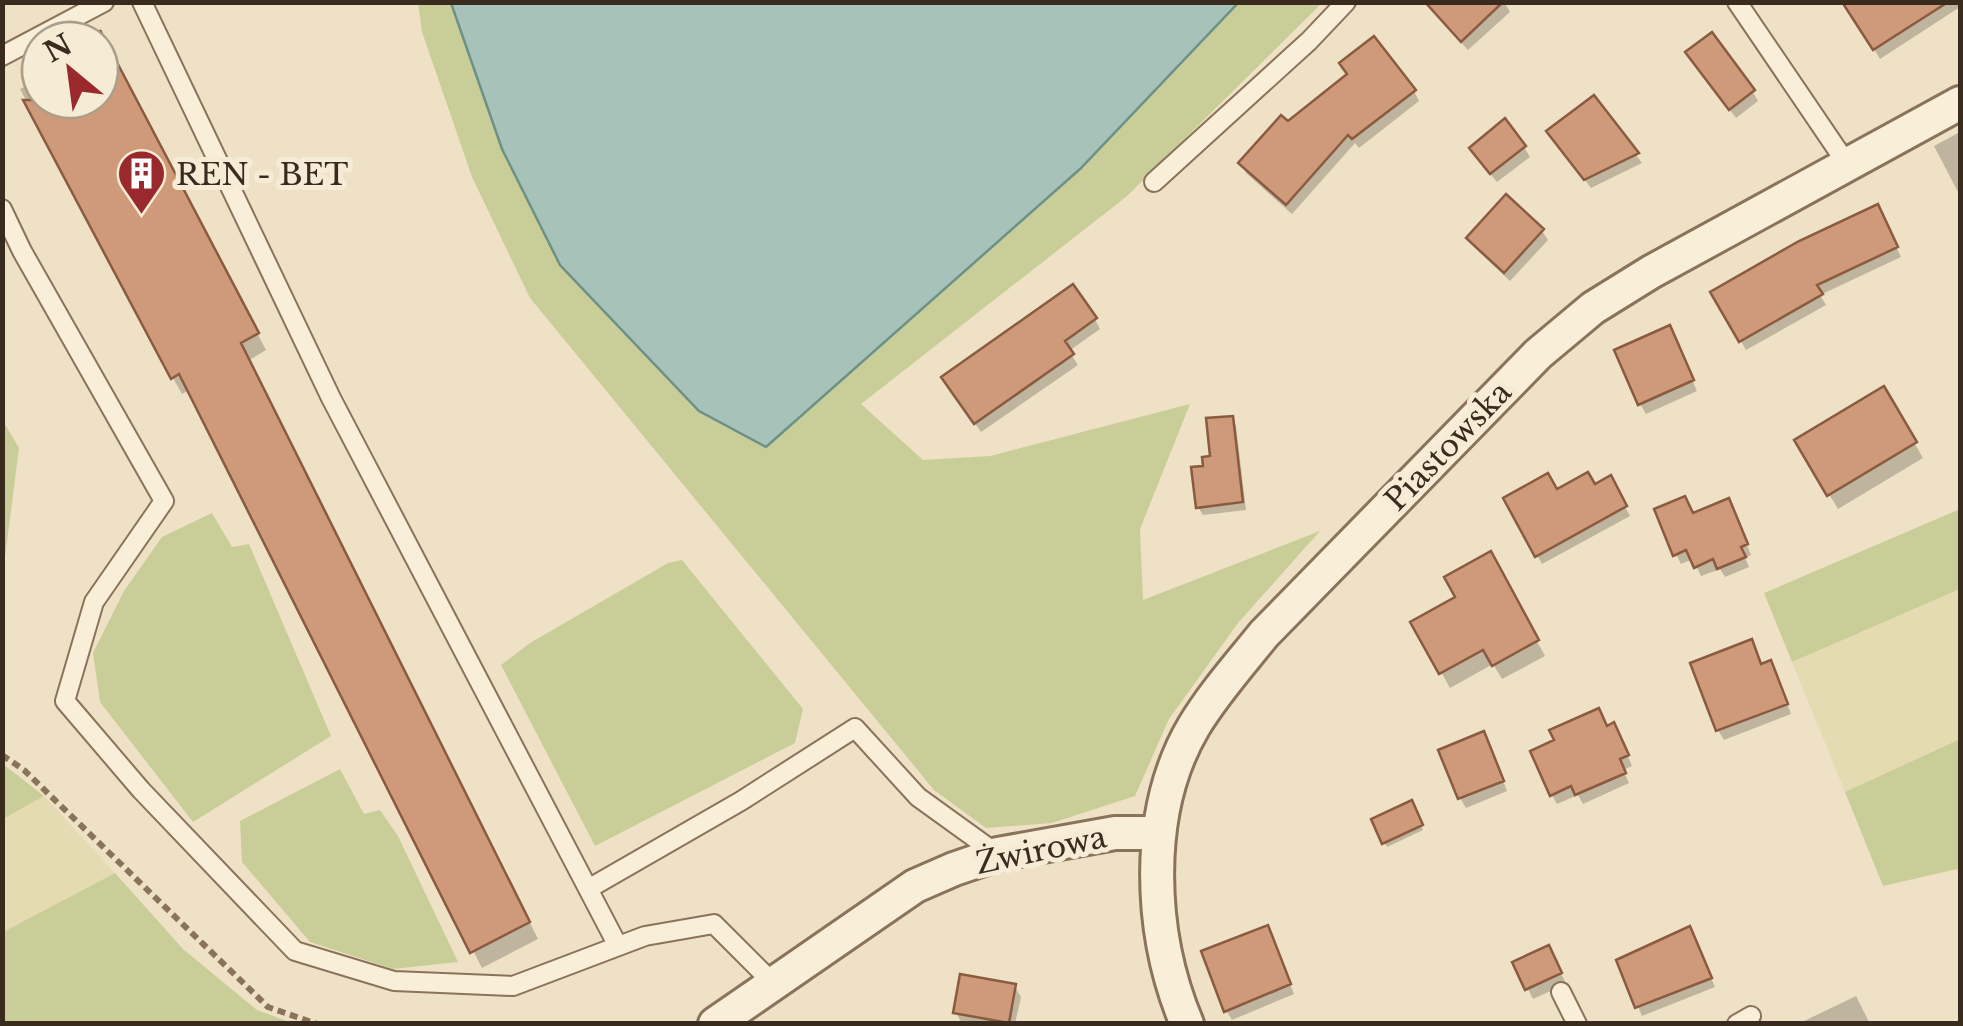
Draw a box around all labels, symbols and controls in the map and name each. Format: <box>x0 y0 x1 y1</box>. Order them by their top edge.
north arrow <box>20 20 120 120</box>
text: N <box>38 27 78 70</box>
building icon: REN - BET <box>115 148 167 216</box>
place label: REN - BET <box>176 156 348 193</box>
street label: Piastowska <box>1377 373 1519 518</box>
street label: Żwirowa <box>972 818 1110 882</box>

